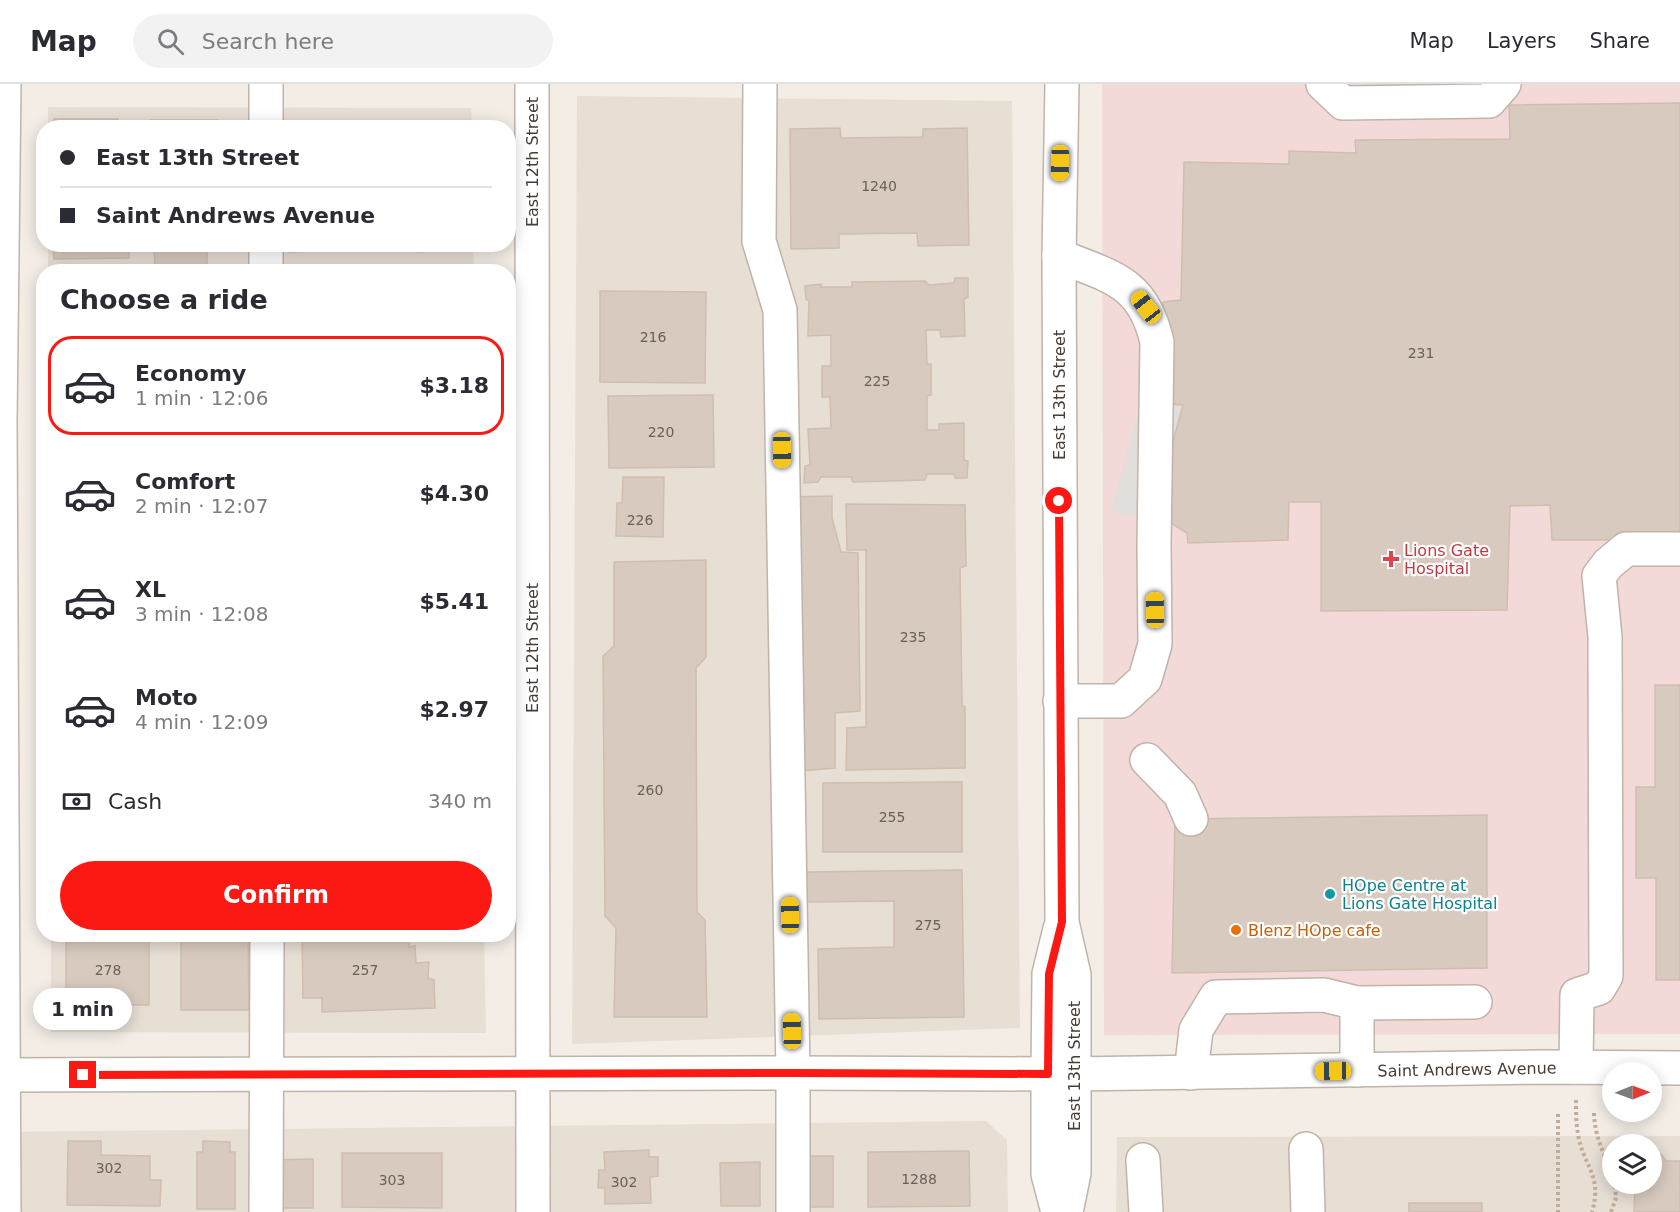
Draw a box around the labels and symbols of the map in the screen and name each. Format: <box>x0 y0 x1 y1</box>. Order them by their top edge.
street label: East 12th Street <box>523 97 542 227</box>
car <box>1051 145 1069 181</box>
house number: 1240 <box>861 178 897 194</box>
car <box>1128 287 1164 327</box>
house number: 216 <box>640 329 666 345</box>
street label: East 13th Street <box>1050 330 1069 460</box>
house number: 231 <box>1408 345 1434 361</box>
house number: 225 <box>864 373 890 389</box>
house number: 220 <box>648 424 674 440</box>
car <box>773 432 791 468</box>
route start <box>1045 487 1072 514</box>
house number: 226 <box>627 512 653 528</box>
place label: Lions Gate Hospital <box>1404 541 1489 578</box>
marker: Lions Gate Hospital <box>1382 550 1400 568</box>
street label: East 12th Street <box>523 583 542 713</box>
car <box>1146 592 1164 628</box>
house number: 235 <box>900 629 926 645</box>
house number: 260 <box>637 782 663 798</box>
house number: 255 <box>879 809 905 825</box>
place label: HOpe Centre at Lions Gate Hospital <box>1342 876 1497 913</box>
marker: HOpe Centre at Lions Gate Hospital <box>1323 887 1337 901</box>
car <box>781 897 799 933</box>
house number: 275 <box>915 917 941 933</box>
place label: Blenz HOpe cafe <box>1248 921 1381 940</box>
marker: Blenz HOpe cafe <box>1229 923 1243 937</box>
house number: 278 <box>95 962 121 978</box>
house number: 257 <box>352 962 378 978</box>
callout: 1 min <box>34 988 132 1030</box>
street label: East 13th Street <box>1065 1001 1084 1131</box>
car <box>783 1013 801 1049</box>
street label: Saint Andrews Avenue <box>1377 1058 1557 1081</box>
route end <box>69 1061 96 1088</box>
car <box>1315 1062 1351 1080</box>
north arrow <box>1602 1062 1662 1122</box>
house number: 302 <box>96 1160 122 1176</box>
house number: 1288 <box>901 1171 937 1187</box>
house number: 303 <box>379 1172 405 1188</box>
house number: 302 <box>611 1174 637 1190</box>

